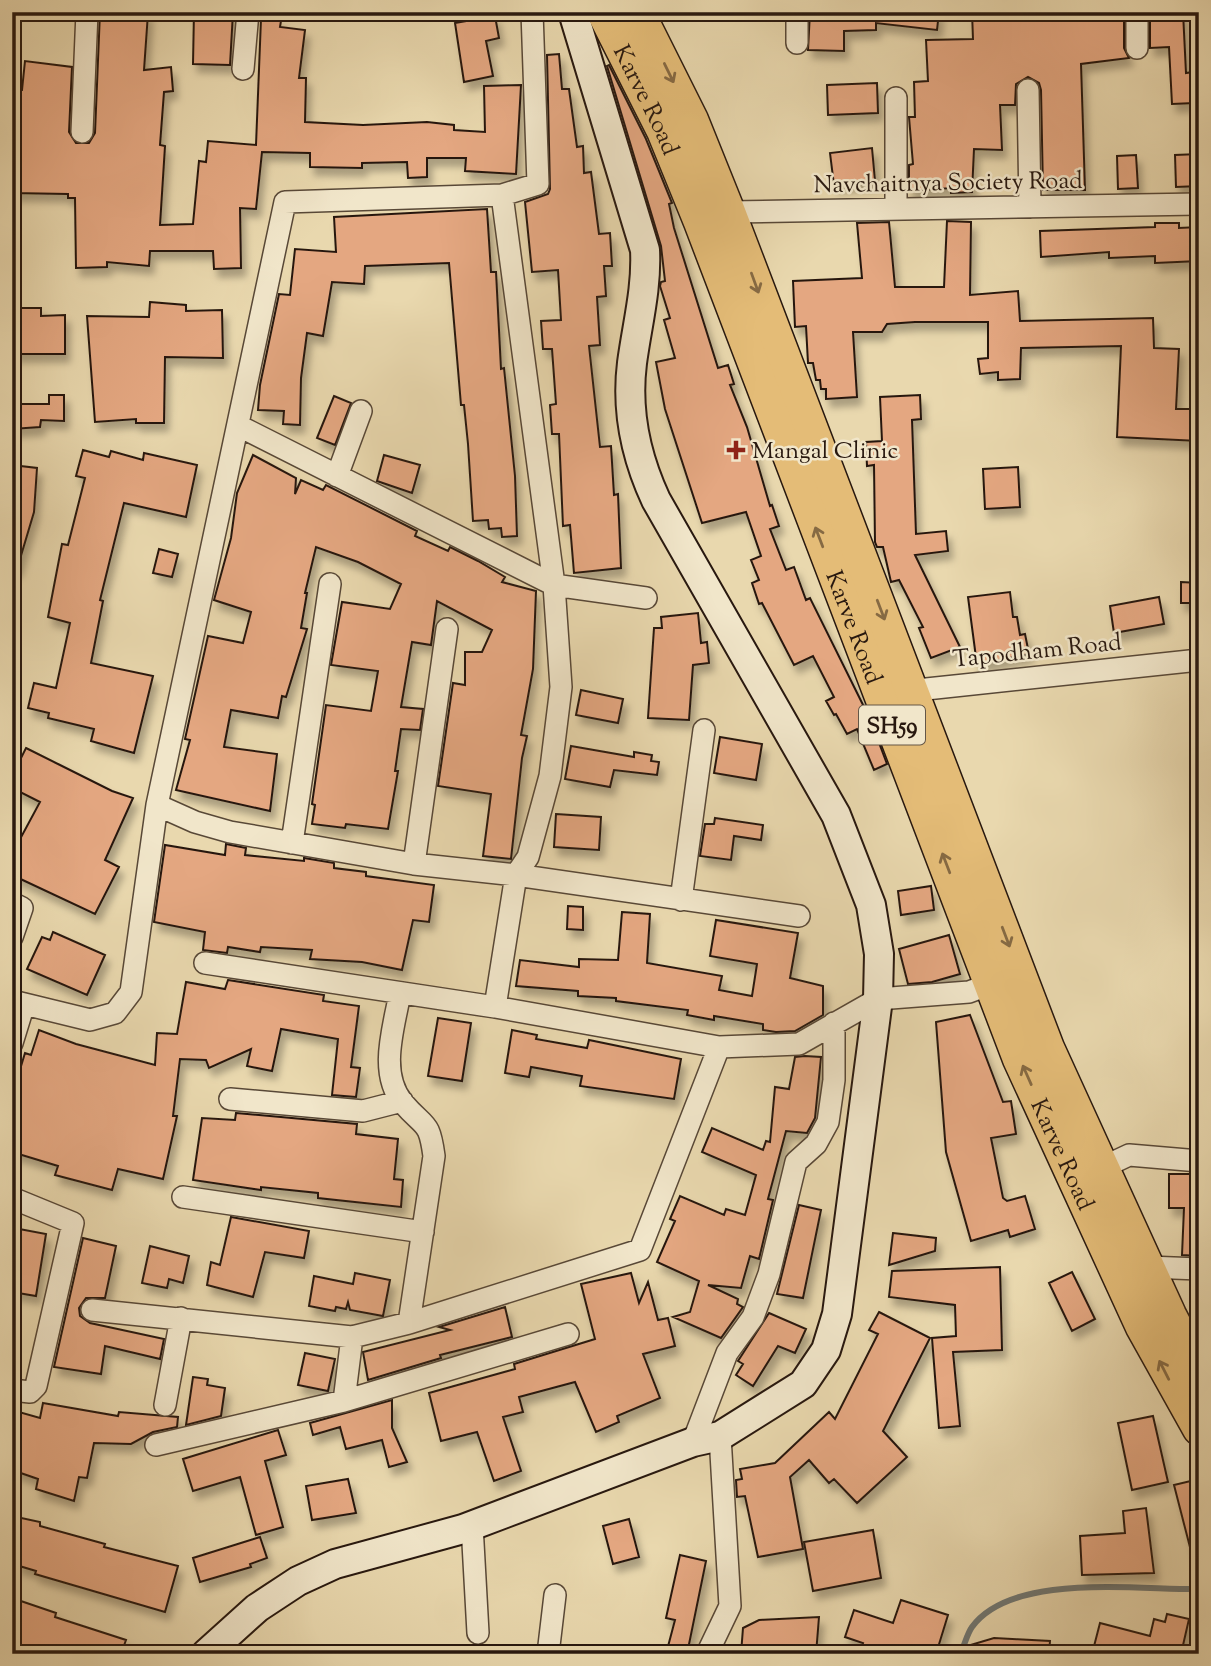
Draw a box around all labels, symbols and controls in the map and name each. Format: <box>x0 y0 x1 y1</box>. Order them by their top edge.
street label: Karve Road <box>603 39 686 161</box>
one-way arrow <box>662 62 676 83</box>
street label: Navchaitnya Society Road <box>813 165 1083 203</box>
one-way arrow <box>750 272 763 294</box>
place label: Mangal Clinic <box>752 435 898 469</box>
marker: Mangal Clinic <box>726 440 746 460</box>
one-way arrow <box>812 526 824 548</box>
street label: Karve Road <box>815 566 890 690</box>
one-way arrow <box>875 599 888 621</box>
street label: Tapodham Road <box>951 626 1124 678</box>
road number: SH59 <box>859 706 925 744</box>
one-way arrow <box>938 852 951 874</box>
one-way arrow <box>1000 926 1013 947</box>
one-way arrow <box>1020 1065 1033 1086</box>
street label: Karve Road <box>1021 1094 1101 1217</box>
one-way arrow <box>1157 1360 1171 1381</box>

